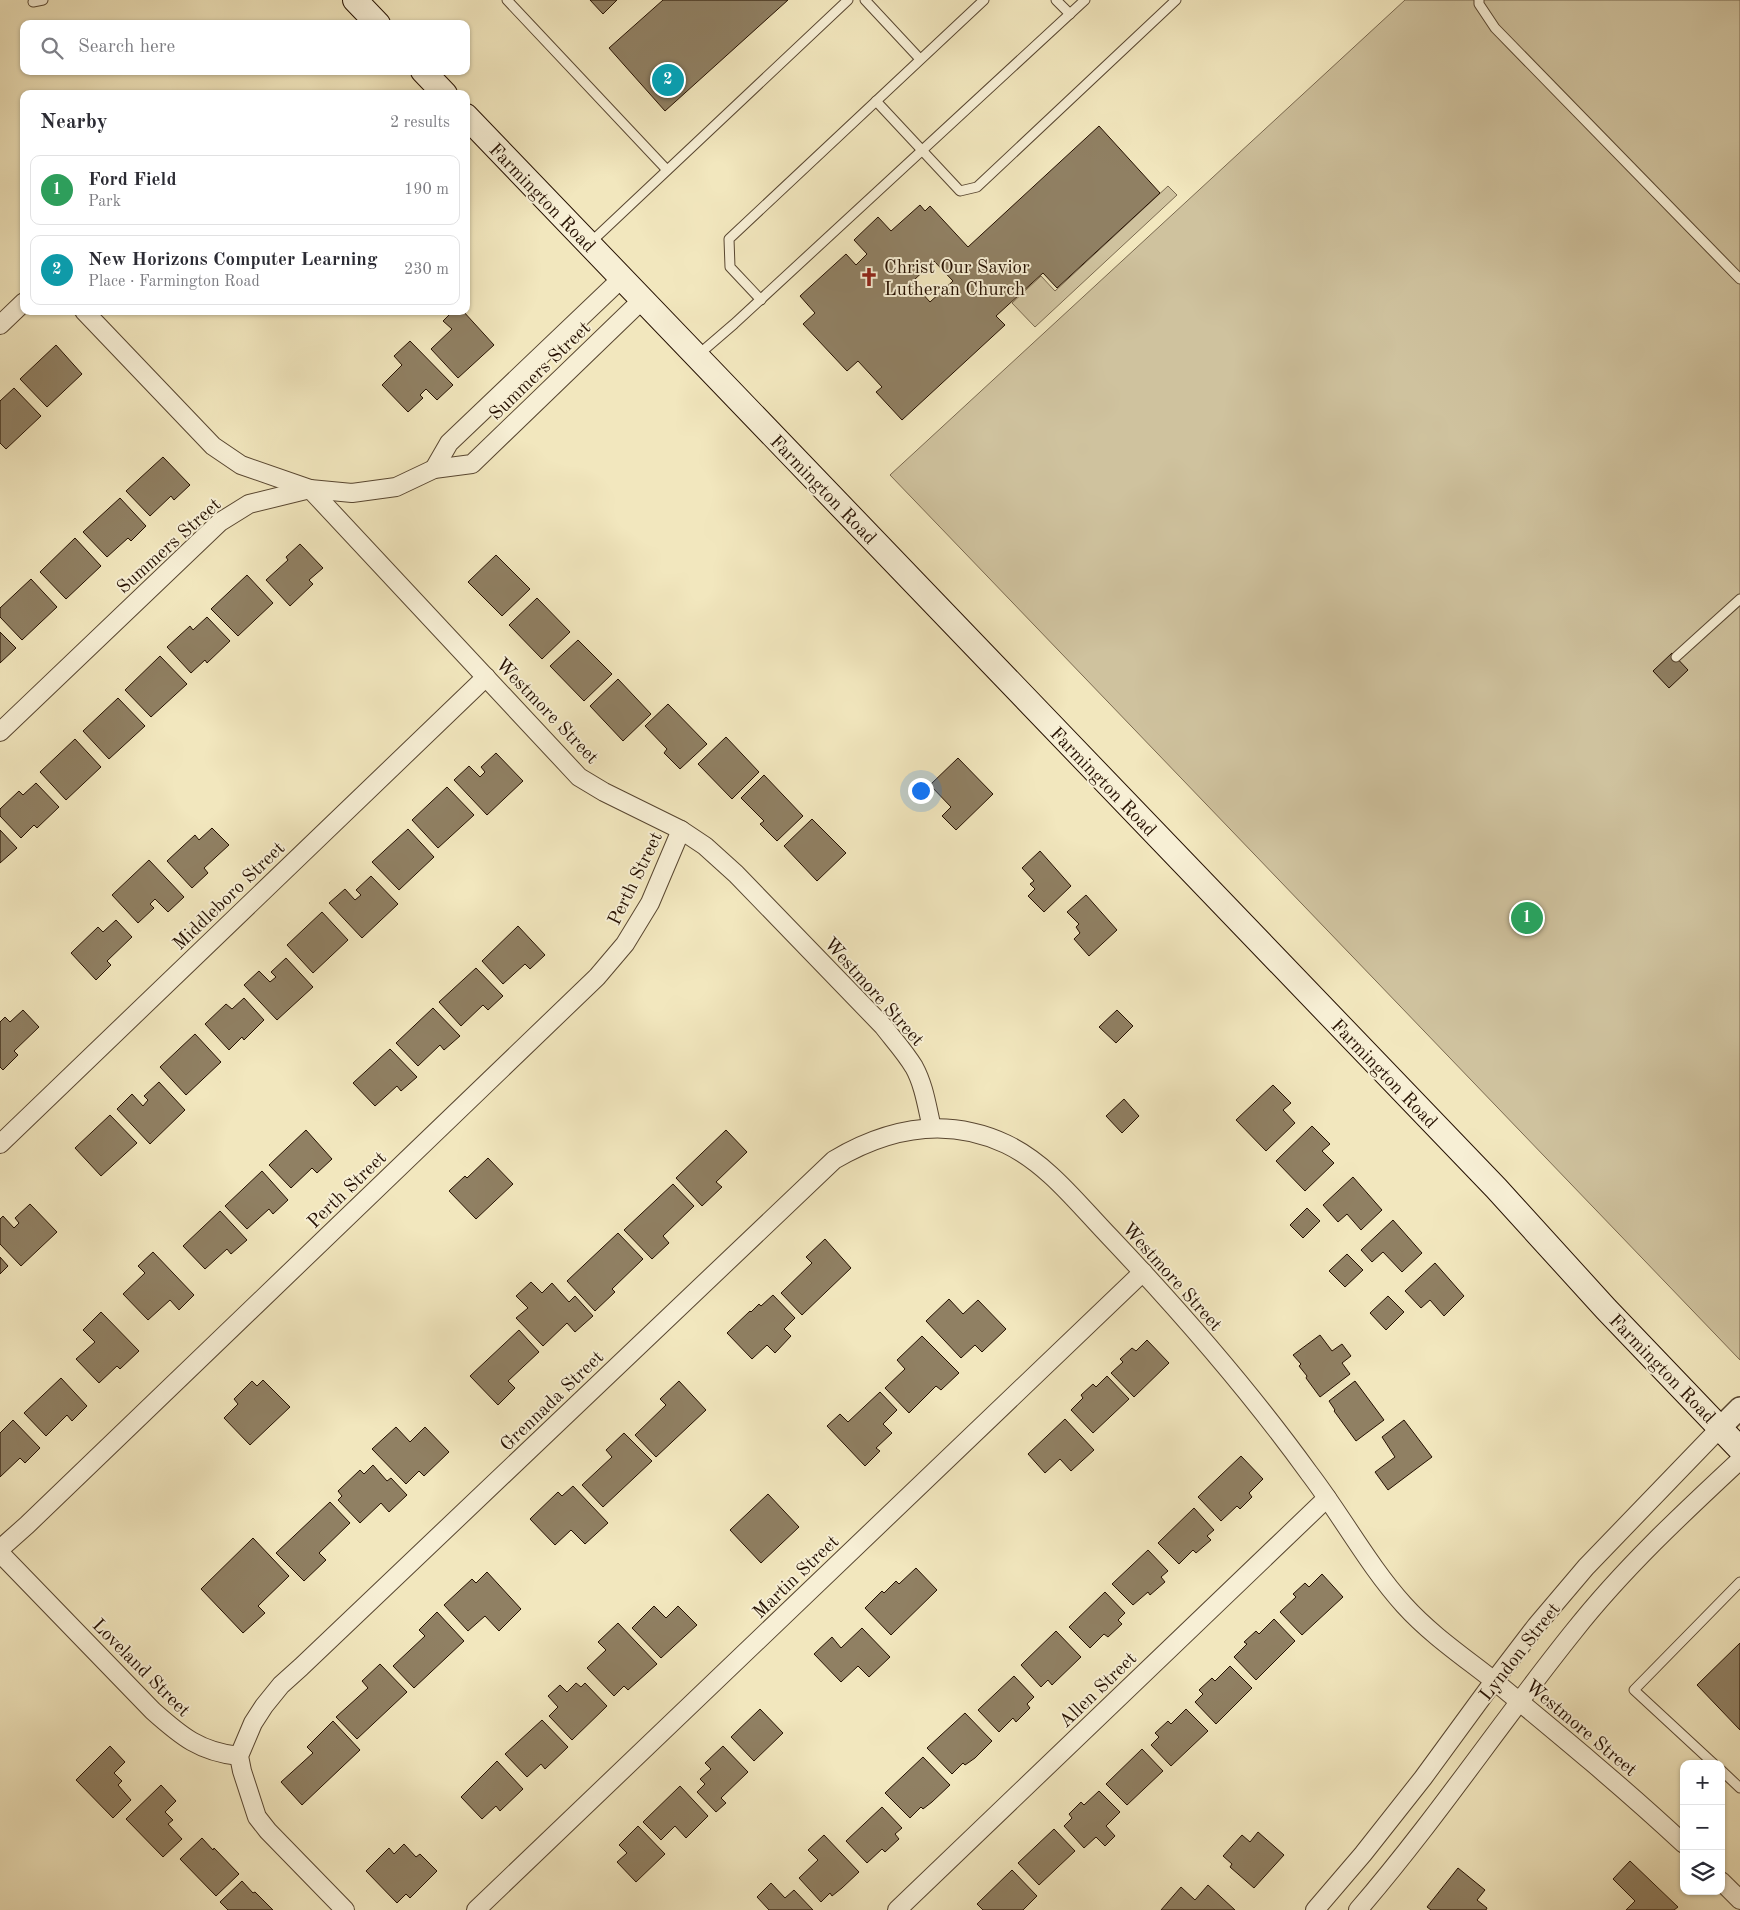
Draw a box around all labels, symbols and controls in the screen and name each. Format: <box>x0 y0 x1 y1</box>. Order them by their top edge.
search box <box>20 20 470 75</box>
icon: search <box>38 34 66 62</box>
text: Search here <box>78 38 175 57</box>
pin: 2 <box>652 61 684 99</box>
text: Nearby <box>40 112 108 133</box>
text: 2 results <box>390 115 450 131</box>
street label: Farmington Road <box>485 141 598 257</box>
text: Ford Field <box>88 171 177 190</box>
text: 1 <box>52 182 62 198</box>
text: 190 m <box>404 182 449 198</box>
text: Park <box>88 194 121 210</box>
text: New Horizons Computer Learning <box>88 251 377 270</box>
place label: Christ Our Savior Lutheran Church <box>884 259 1030 300</box>
text: 2 <box>52 262 62 278</box>
text: 230 m <box>404 262 449 278</box>
church icon: Christ Our Savior Lutheran Church <box>858 266 880 288</box>
text: Place · Farmington Road <box>88 274 260 290</box>
street label: Summers Street <box>486 319 595 425</box>
street label: Farmington Road <box>766 433 879 549</box>
street label: Summers Street <box>114 495 225 598</box>
street label: Westmore Street <box>491 655 601 768</box>
street label: Farmington Road <box>1046 725 1159 841</box>
your location <box>908 778 934 804</box>
street label: Perth Street <box>606 829 667 929</box>
street label: Middleboro Street <box>170 839 289 955</box>
pin: 1 <box>1511 899 1543 937</box>
street label: Westmore Street <box>820 935 927 1051</box>
street label: Farmington Road <box>1327 1017 1440 1133</box>
street label: Perth Street <box>305 1149 391 1233</box>
street label: Westmore Street <box>1118 1220 1225 1336</box>
street label: Farmington Road <box>1605 1312 1718 1428</box>
street label: Grennada Street <box>498 1348 608 1456</box>
street label: Martin Street <box>750 1532 843 1623</box>
street label: Lyndon Street <box>1477 1600 1565 1705</box>
street label: Loveland Street <box>88 1616 193 1721</box>
street label: Allen Street <box>1056 1649 1141 1732</box>
street label: Westmore Street <box>1521 1677 1640 1781</box>
map controls <box>1680 1760 1725 1895</box>
button: + <box>1680 1760 1725 1805</box>
button: − <box>1680 1805 1725 1850</box>
button: layers <box>1680 1850 1725 1895</box>

